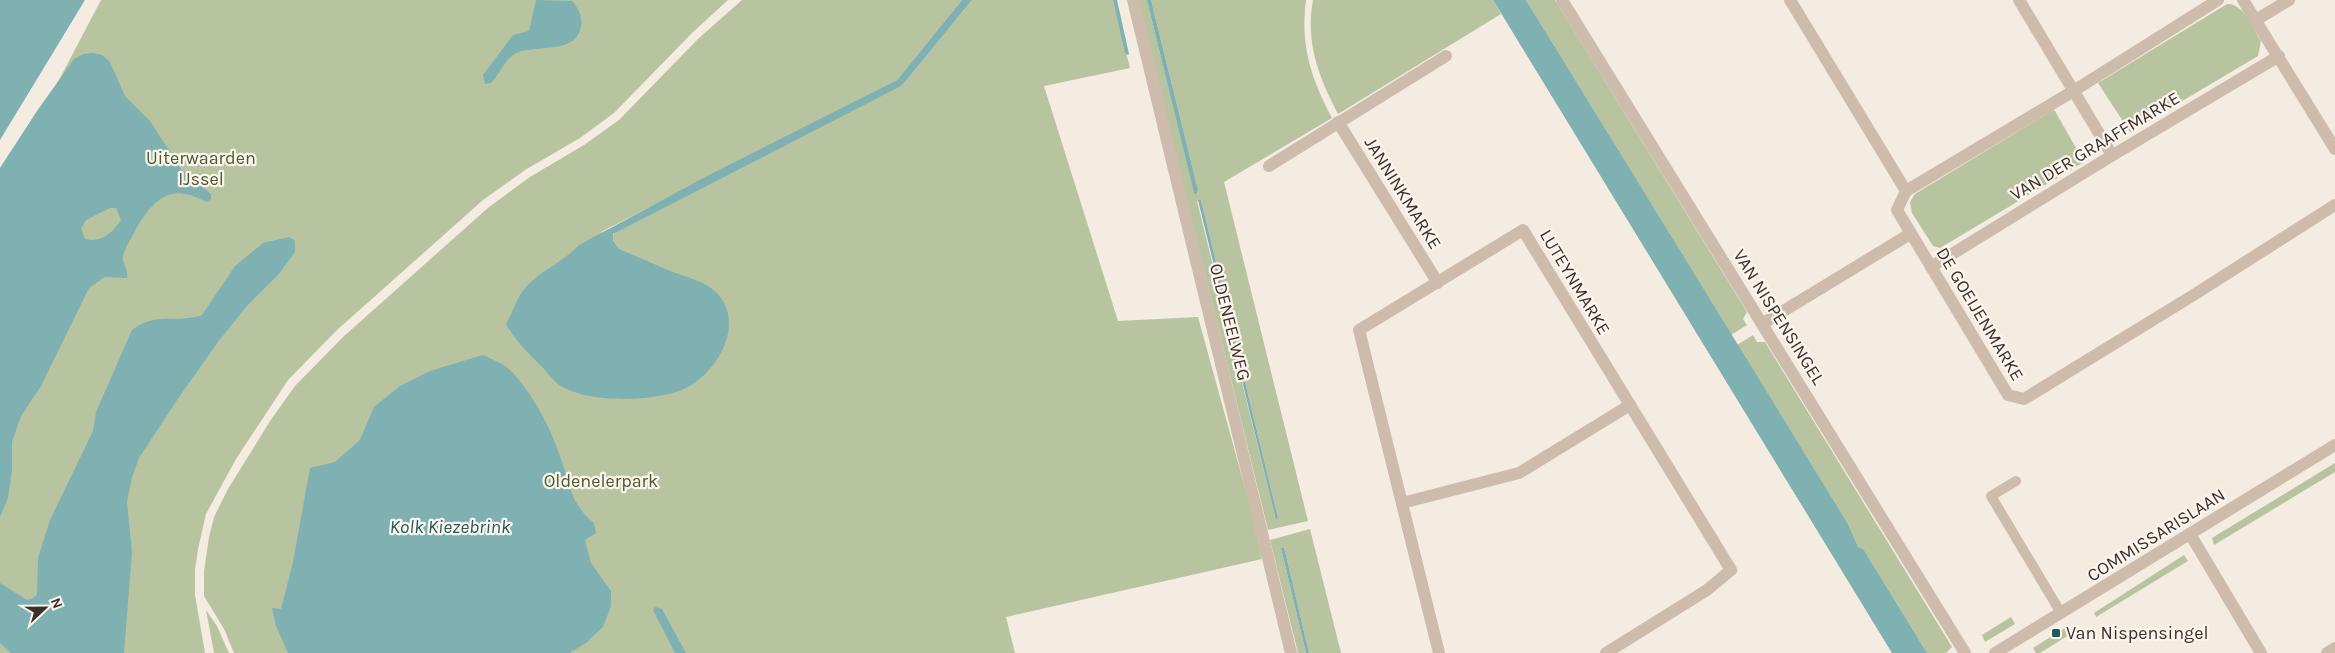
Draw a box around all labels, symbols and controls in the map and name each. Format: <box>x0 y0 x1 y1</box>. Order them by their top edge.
street label: VAN DER GRAAFFMARKE <box>2006 87 2184 205</box>
street label: JANNINKMARKE <box>1360 133 1446 253</box>
park label: Uiterwaarden IJssel <box>146 147 256 190</box>
street label: LUTEYNMARKE <box>1535 225 1615 339</box>
street label: DE GOEIJENMARKE <box>1931 243 2029 385</box>
street label: VAN NISPENSINGEL <box>1728 245 1830 389</box>
street label: OLDENEELWEG <box>1205 261 1255 383</box>
park label: Oldenelerpark <box>544 470 658 492</box>
street label: COMMISSARISLAAN <box>2083 484 2229 586</box>
water label: Kolk Kiezebrink <box>389 516 511 538</box>
north arrow <box>20 583 70 633</box>
text: N <box>47 595 66 611</box>
place label: Van Nispensingel <box>2066 622 2209 644</box>
marker: Van Nispensingel <box>2050 627 2062 639</box>

